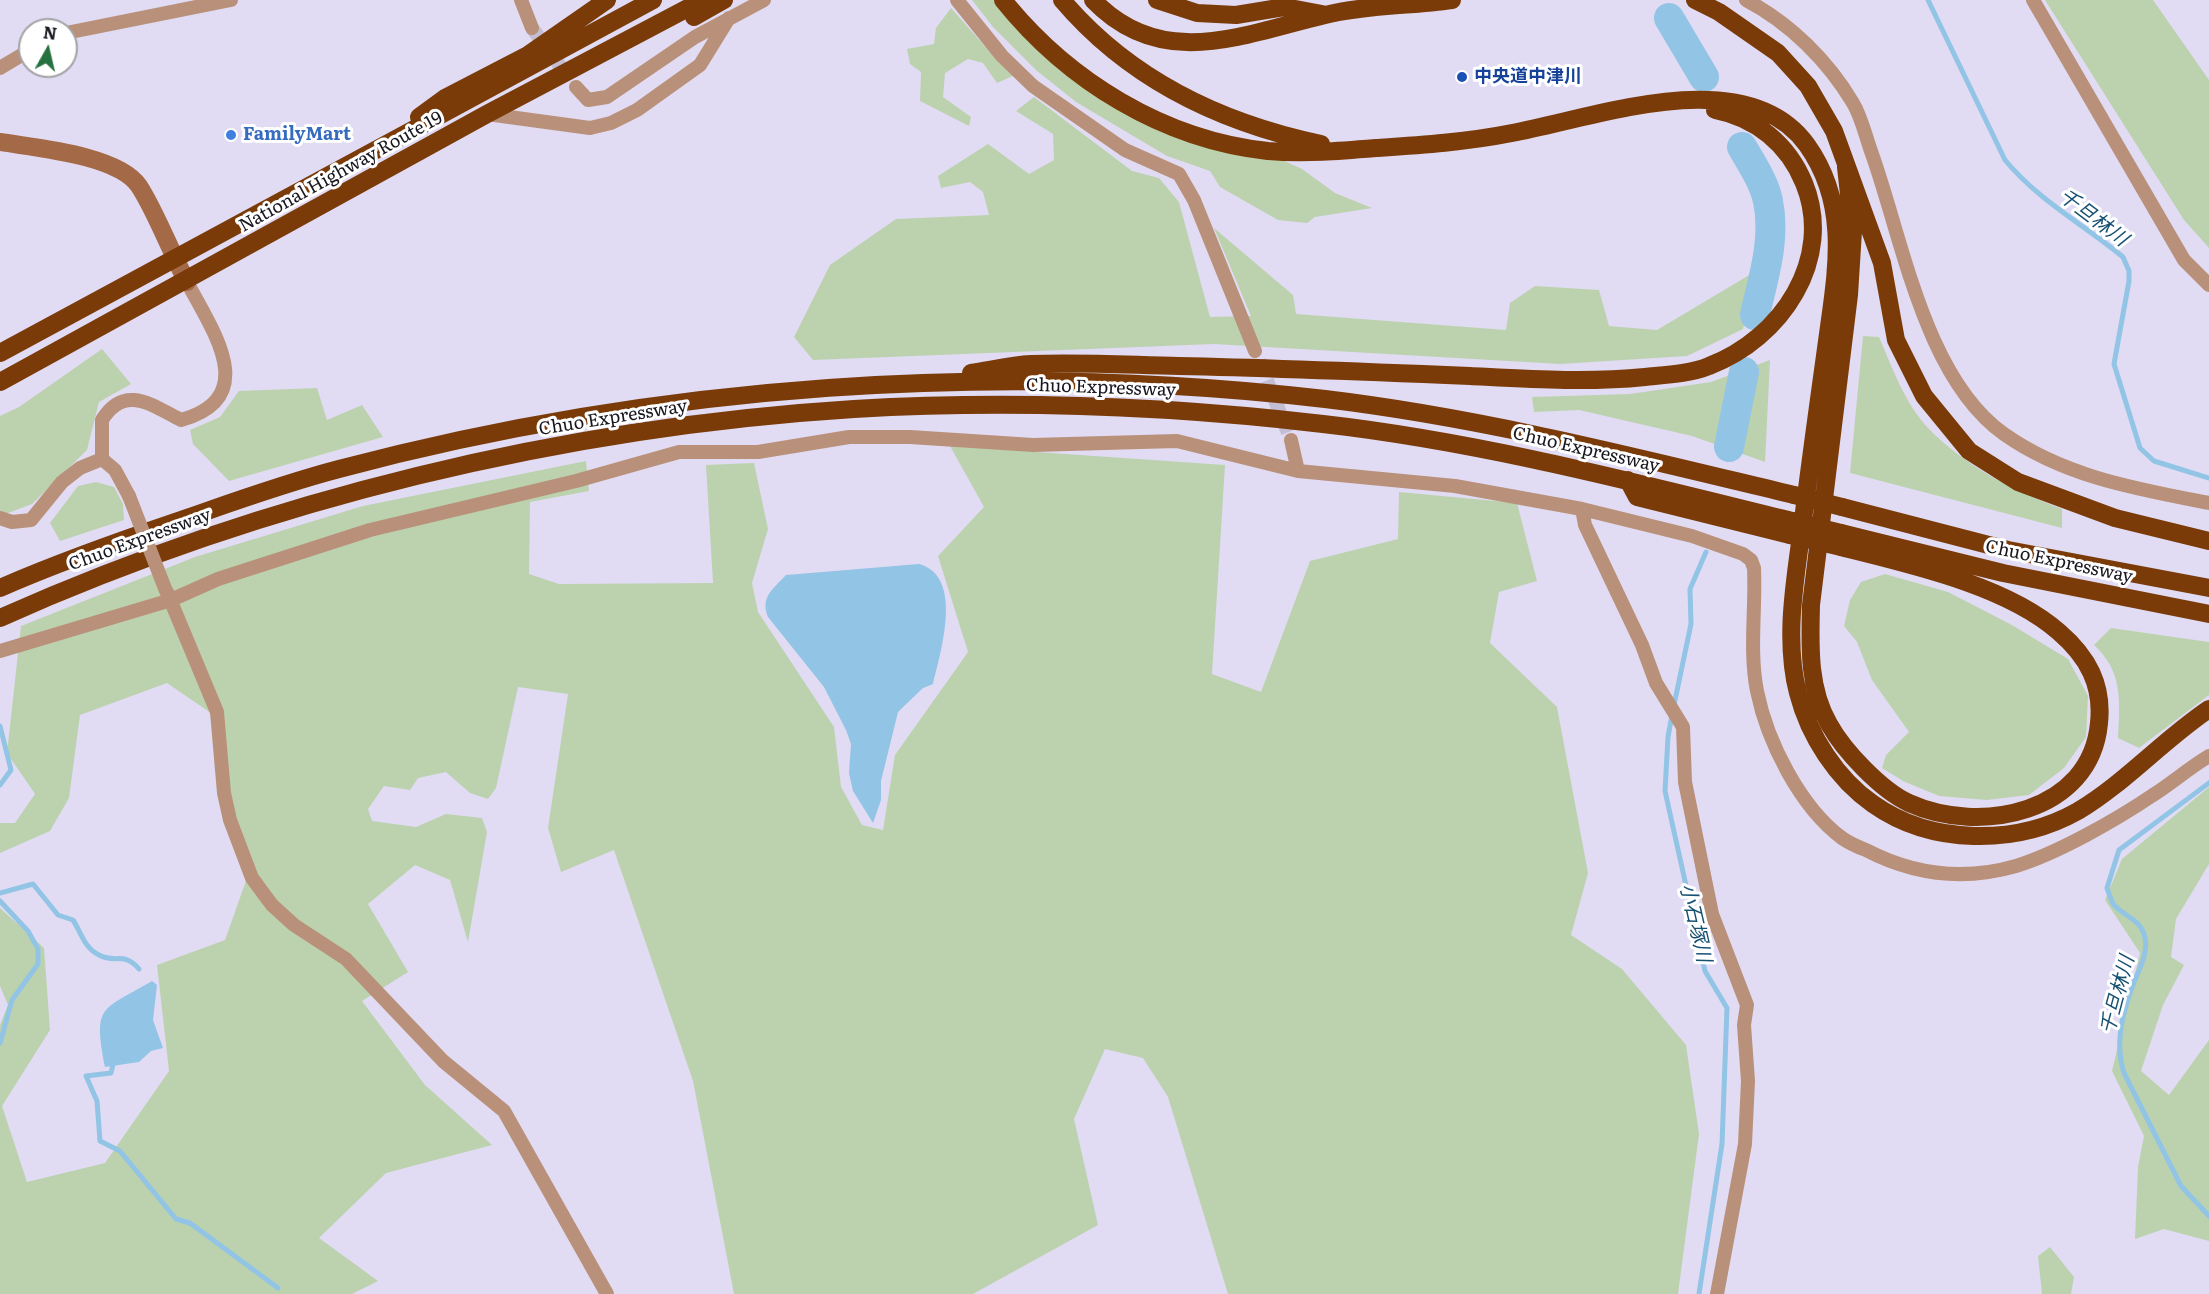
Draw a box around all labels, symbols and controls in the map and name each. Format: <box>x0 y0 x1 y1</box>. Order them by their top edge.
north arrow <box>18 18 78 78</box>
text: N <box>42 19 59 45</box>
place label: 中央道中津川 <box>1474 66 1582 88</box>
marker: 中央道中津川 <box>1455 70 1469 84</box>
street label: National Highway Route 19 <box>236 107 446 237</box>
place label: FamilyMart <box>243 124 351 146</box>
marker: FamilyMart <box>224 128 238 142</box>
water label: 千旦林川 <box>2054 184 2132 252</box>
street label: Chuo Expressway <box>1026 375 1176 401</box>
street label: Chuo Expressway <box>537 396 689 440</box>
street label: Chuo Expressway <box>1510 423 1662 477</box>
street label: Chuo Expressway <box>66 504 214 576</box>
street label: Chuo Expressway <box>1983 536 2135 588</box>
water label: 小石塚川 <box>1674 881 1716 965</box>
water label: 千旦林川 <box>2096 953 2140 1037</box>

